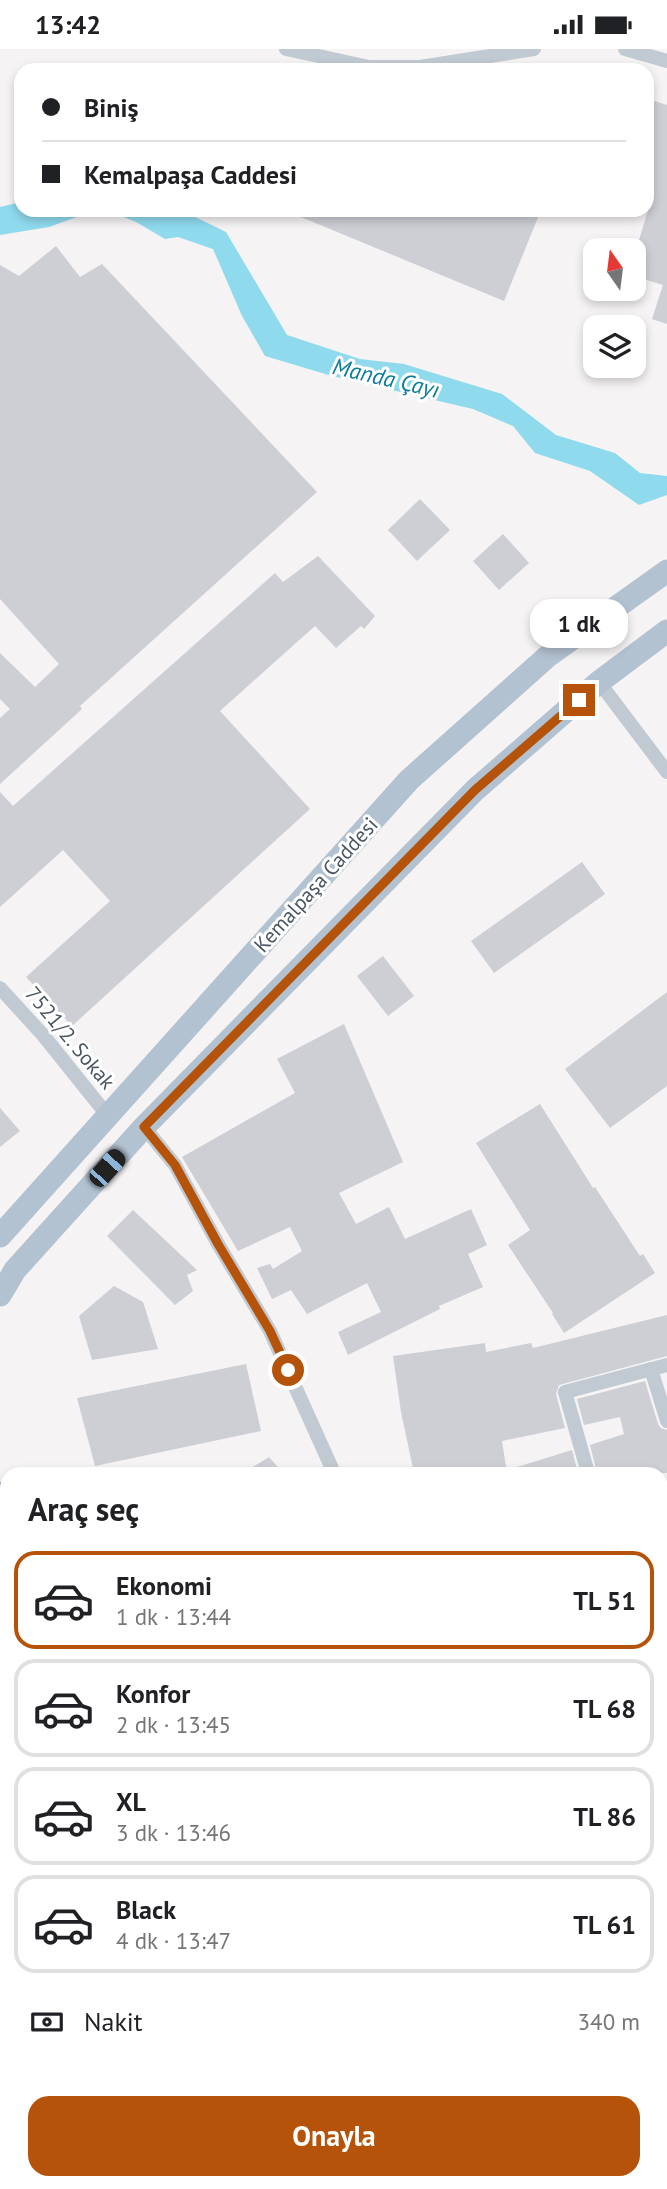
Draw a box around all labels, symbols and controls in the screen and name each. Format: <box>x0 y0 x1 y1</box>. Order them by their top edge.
text: 13:42 <box>35 8 101 41</box>
text: Biniş <box>84 91 139 124</box>
text: Kemalpaşa Caddesi <box>84 158 297 191</box>
north arrow <box>583 238 646 301</box>
map controls <box>583 238 646 378</box>
button: layers <box>583 315 646 378</box>
water label: Manda Çayı <box>330 351 442 404</box>
callout: 1 dk <box>530 599 628 647</box>
text: 1 dk <box>558 609 600 638</box>
route end <box>563 684 595 716</box>
street label: Kemalpaşa Caddesi <box>248 812 383 958</box>
street label: 7521/2. Sokak <box>20 981 121 1095</box>
car <box>86 1145 129 1191</box>
route start <box>272 1354 304 1386</box>
text: Araç seç <box>28 1488 139 1530</box>
icon: car <box>32 1569 95 1632</box>
text: Ekonomi <box>116 1569 212 1602</box>
text: TL 51 <box>573 1584 636 1617</box>
text: 1 dk · 13:44 <box>116 1602 231 1631</box>
icon: car <box>32 1677 95 1740</box>
text: Konfor <box>116 1677 190 1710</box>
text: TL 68 <box>573 1692 636 1725</box>
text: 2 dk · 13:45 <box>116 1710 231 1739</box>
icon: car <box>32 1785 95 1848</box>
text: XL <box>116 1785 146 1818</box>
text: TL 86 <box>573 1800 636 1833</box>
text: 3 dk · 13:46 <box>116 1818 231 1847</box>
icon: car <box>32 1893 95 1956</box>
text: Black <box>116 1893 176 1926</box>
text: TL 61 <box>573 1908 636 1941</box>
text: 4 dk · 13:47 <box>116 1926 231 1955</box>
icon: cash <box>28 2003 66 2041</box>
text: Nakit <box>84 2005 143 2038</box>
text: 340 m <box>578 2007 640 2036</box>
button: Onayla <box>28 2096 640 2176</box>

